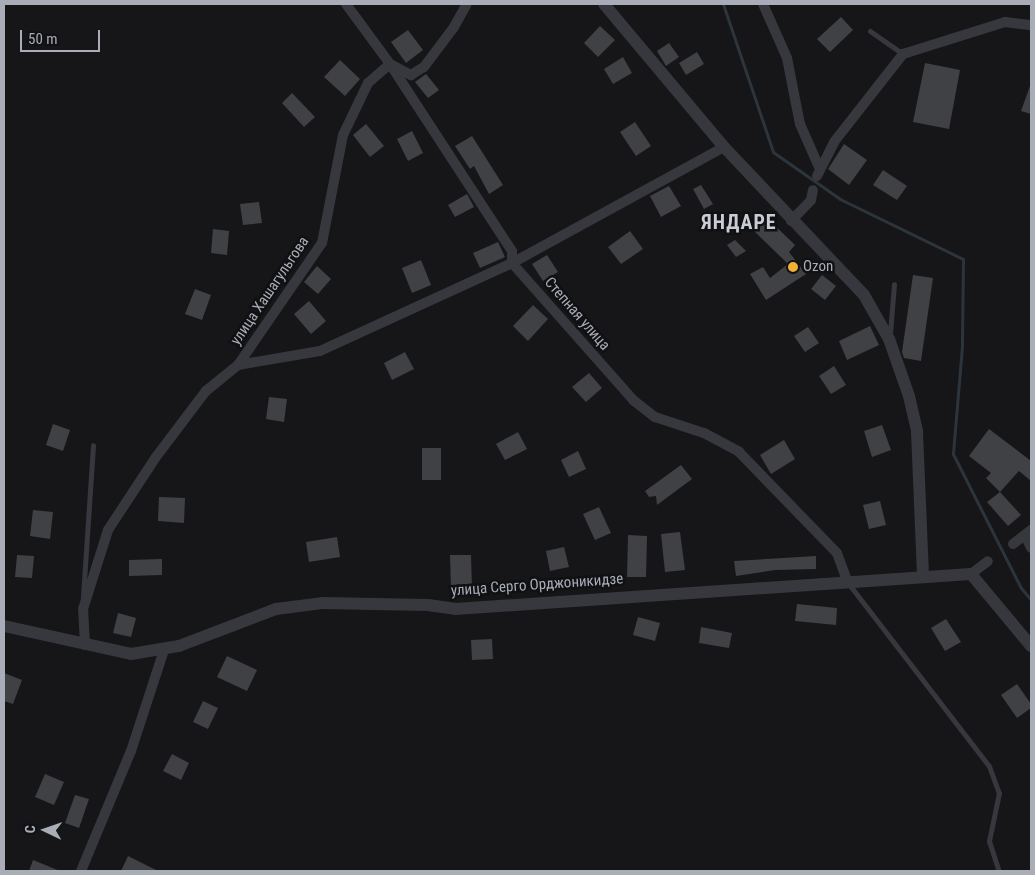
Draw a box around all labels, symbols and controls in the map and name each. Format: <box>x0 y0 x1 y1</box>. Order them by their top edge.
scale bar <box>22 20 102 52</box>
text: 50 m <box>28 30 58 48</box>
district label: ЯНДАРЕ <box>701 210 777 234</box>
street label: улица Хашагульгова <box>227 233 313 349</box>
place label: Ozon <box>803 258 833 276</box>
marker: Ozon <box>787 261 799 273</box>
street label: Степная улица <box>540 274 614 354</box>
street label: улица Серго Орджоникидзе <box>450 570 624 600</box>
north arrow <box>20 805 70 855</box>
text: С <box>22 825 38 834</box>

